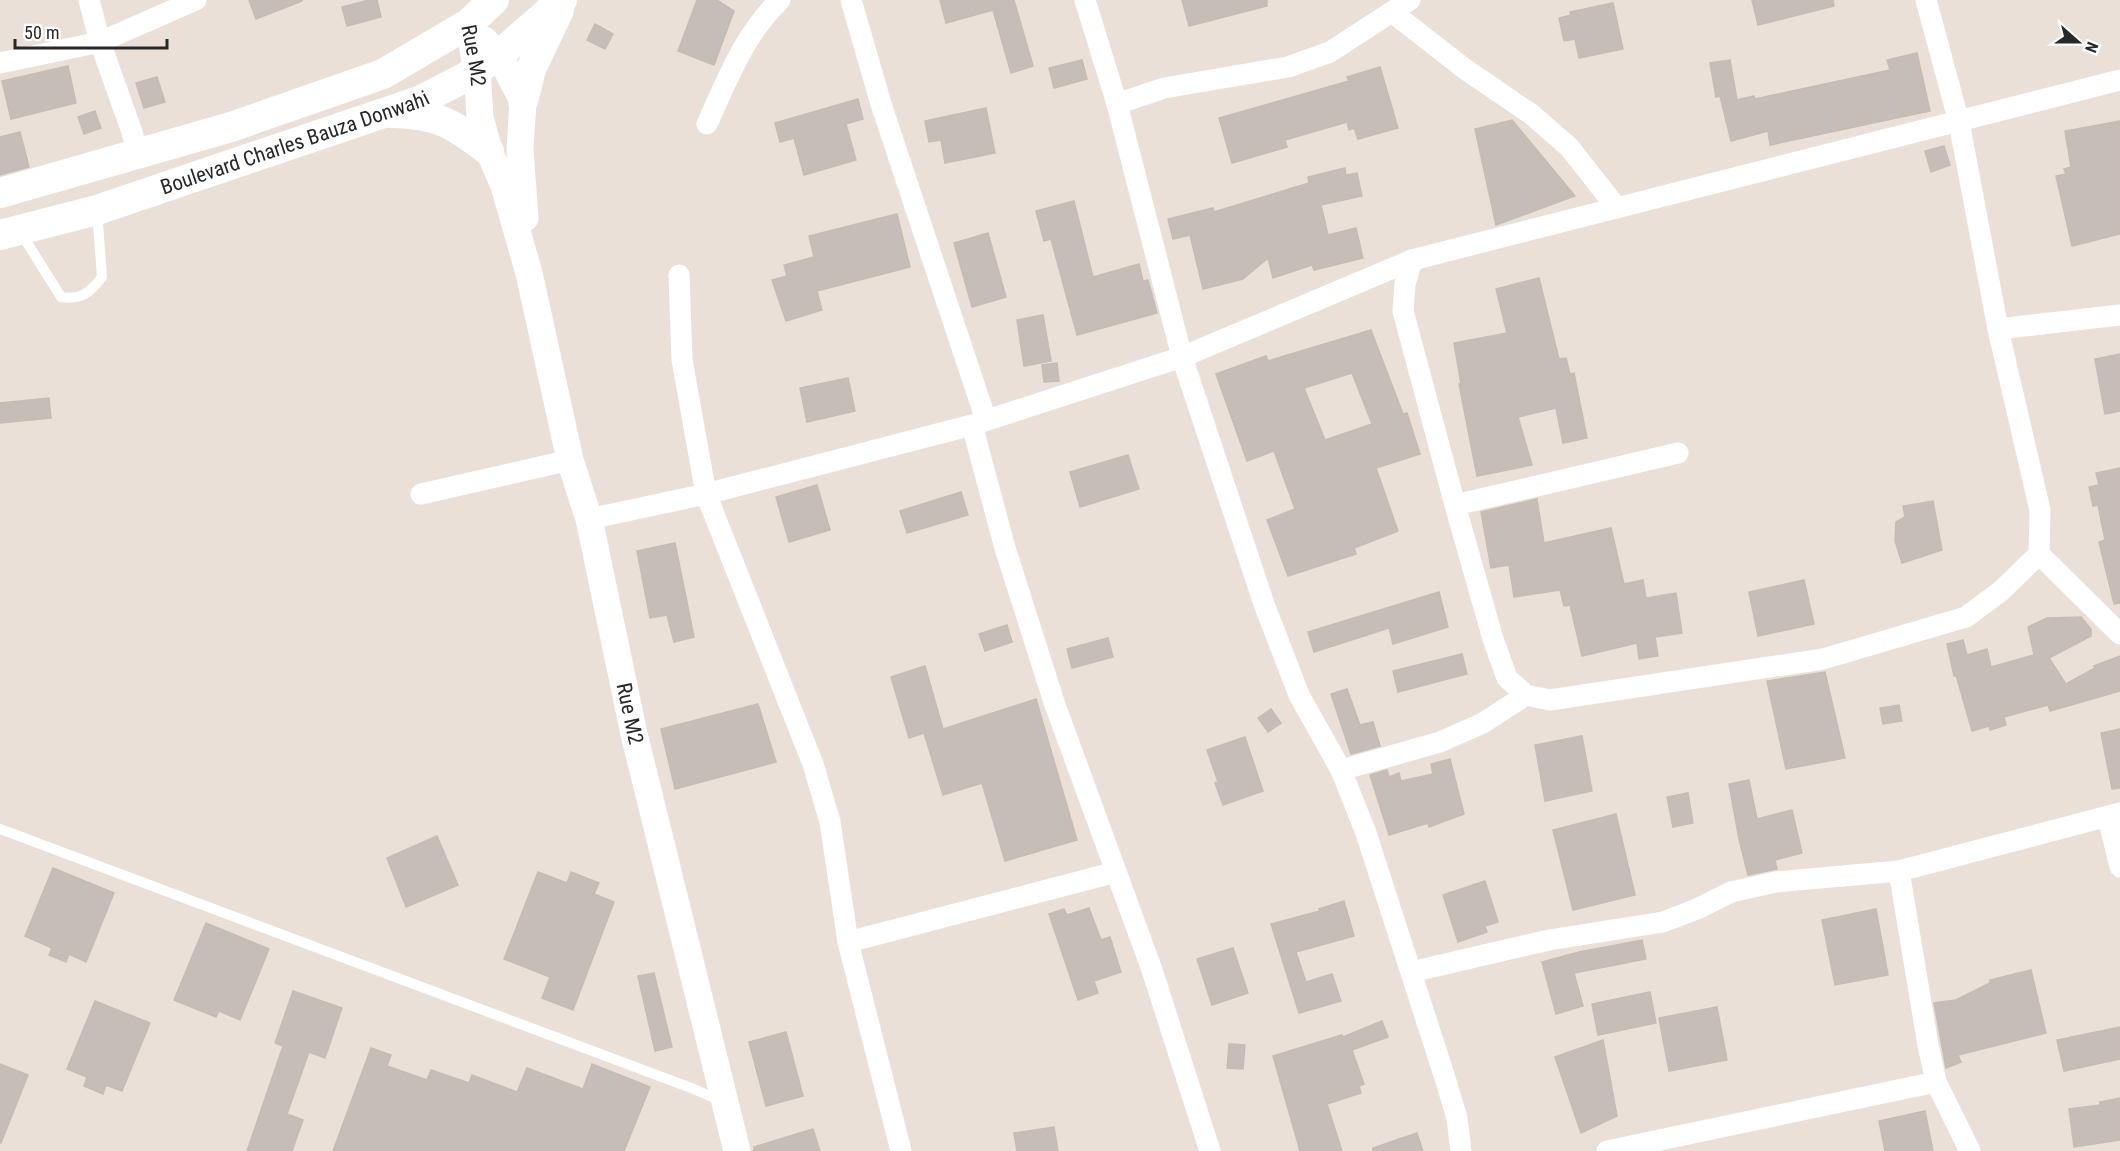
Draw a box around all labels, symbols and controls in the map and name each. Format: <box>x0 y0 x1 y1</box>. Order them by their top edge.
scale bar <box>15 12 166 50</box>
north arrow <box>2048 12 2108 72</box>
text: 50 m <box>24 22 59 43</box>
street label: Rue M2 <box>456 23 490 87</box>
text: N <box>2081 39 2102 55</box>
street label: Boulevard Charles Bauza Donwahi <box>157 86 433 200</box>
street label: Rue M2 <box>612 681 648 747</box>

